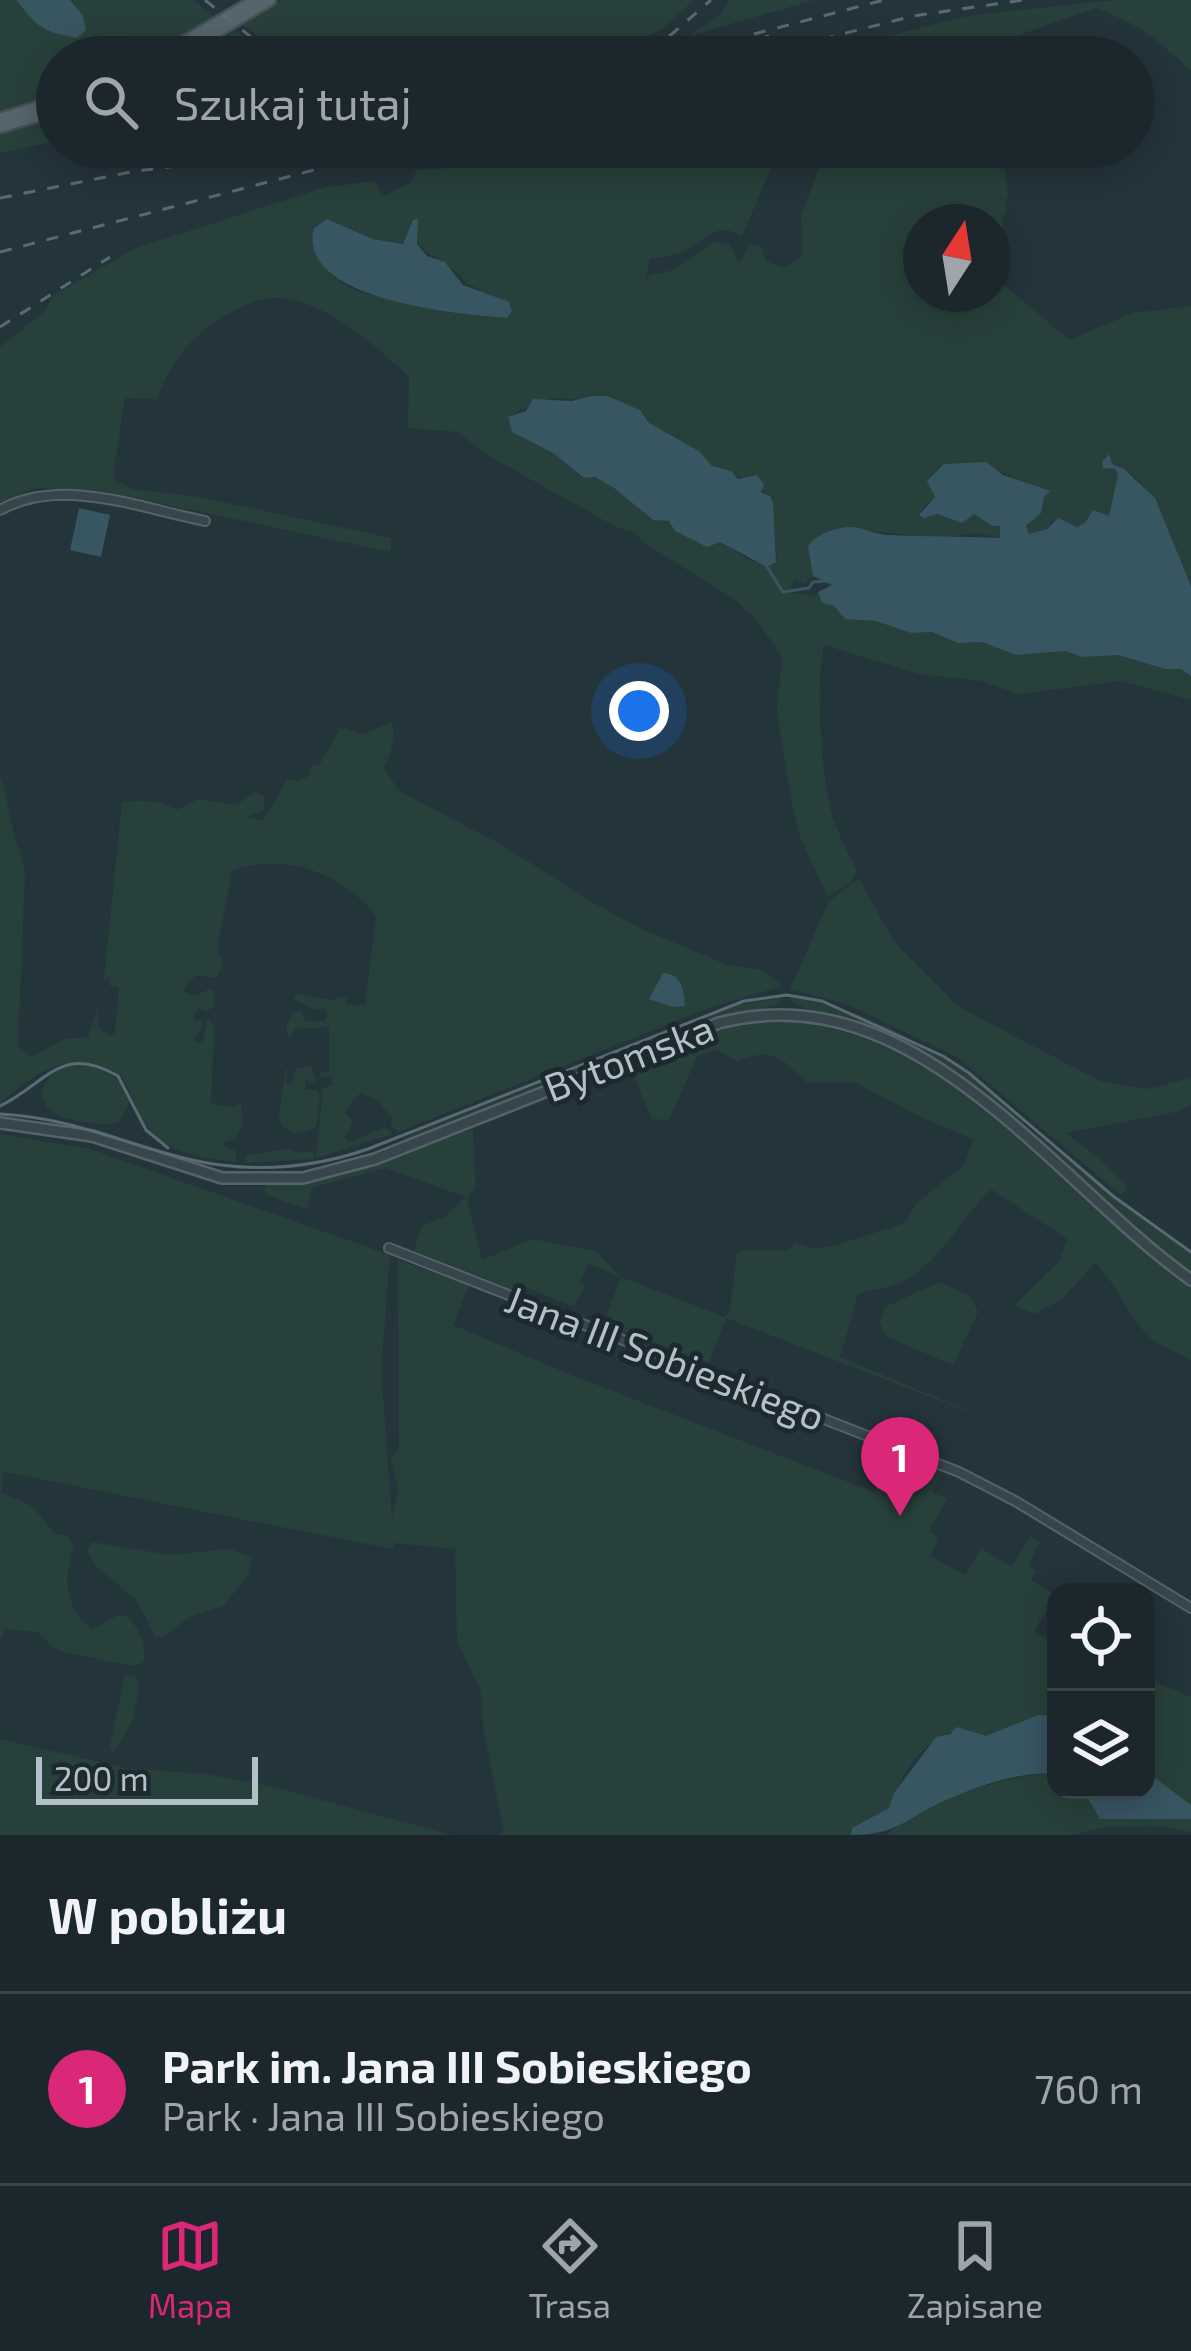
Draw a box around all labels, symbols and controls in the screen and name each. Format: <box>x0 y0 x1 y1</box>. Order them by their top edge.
search box <box>36 36 1155 168</box>
icon: search <box>78 69 144 135</box>
text: Szukaj tutaj <box>174 75 412 129</box>
north arrow <box>903 204 1011 312</box>
your location <box>609 681 669 741</box>
street label: Bytomska <box>537 1003 720 1110</box>
street label: Jana III Sobieskiego <box>499 1274 832 1439</box>
pin: 1 <box>861 1417 939 1516</box>
map controls <box>1047 1583 1155 1799</box>
button: locate <box>1047 1583 1155 1691</box>
button: layers <box>1047 1691 1155 1799</box>
scale bar <box>36 1751 258 1804</box>
text: 200 m <box>54 1758 149 1798</box>
text: W pobliżu <box>48 1883 287 1944</box>
text: Park im. Jana III Sobieskiego <box>162 2038 752 2092</box>
text: 1 <box>79 2065 95 2112</box>
text: 760 m <box>1034 2065 1143 2112</box>
text: Park · Jana III Sobieskiego <box>162 2092 605 2139</box>
tab: Mapa <box>148 2213 232 2325</box>
tab: Trasa <box>529 2213 611 2325</box>
tab: Zapisane <box>907 2213 1043 2325</box>

